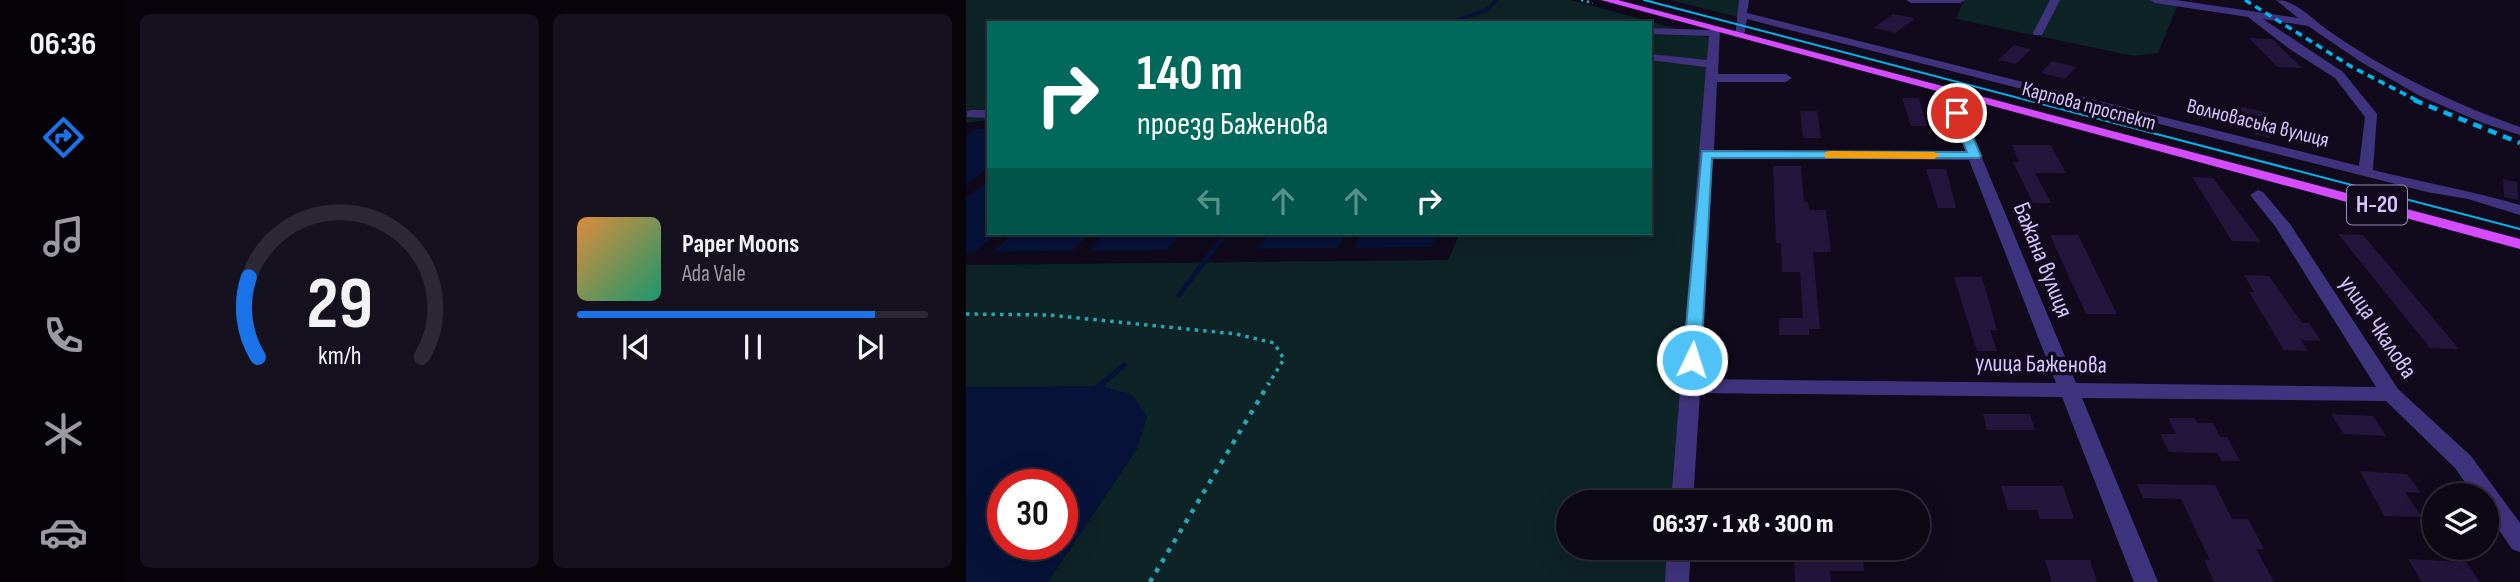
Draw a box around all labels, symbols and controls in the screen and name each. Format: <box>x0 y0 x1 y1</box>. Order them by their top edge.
text: 06:36 <box>30 25 96 64</box>
text: 140 m <box>1137 45 1243 104</box>
icon: right <box>1022 49 1113 140</box>
street label: Карпова проспект <box>2019 76 2159 136</box>
pin <box>1927 83 1987 143</box>
street label: Волноваська вулиця <box>2184 93 2332 153</box>
icon: arrive <box>1938 94 1976 132</box>
text: проезд Баженова <box>1137 105 1328 144</box>
icon: directions <box>39 113 88 162</box>
icon: left <box>1191 182 1229 220</box>
icon: ahead <box>1264 182 1302 220</box>
icon: ahead <box>1337 182 1375 220</box>
icon: right <box>1410 182 1448 220</box>
road number: Н-20 <box>2347 186 2407 224</box>
street label: Бажана вулиця <box>2007 198 2079 322</box>
icon: music <box>39 212 88 261</box>
text: Paper Moons <box>682 229 799 260</box>
text: Ada Vale <box>682 260 746 288</box>
text: 29 <box>306 261 373 349</box>
street label: улица Чкалова <box>2333 270 2423 384</box>
icon: phone <box>39 311 88 360</box>
position arrow <box>1655 323 1729 397</box>
icon: previous <box>617 328 655 366</box>
icon: pause <box>734 328 772 366</box>
icon: next <box>851 328 889 366</box>
text: km/h <box>318 341 361 372</box>
street label: улица Баженова <box>1975 348 2107 380</box>
icon: climate <box>39 409 88 458</box>
speed limit sign: 30 <box>987 469 1078 560</box>
map controls <box>2422 483 2499 560</box>
button: layers <box>2422 483 2499 560</box>
icon: car <box>39 508 88 557</box>
text: 06:37 · 1 хв · 300 m <box>1652 509 1834 540</box>

